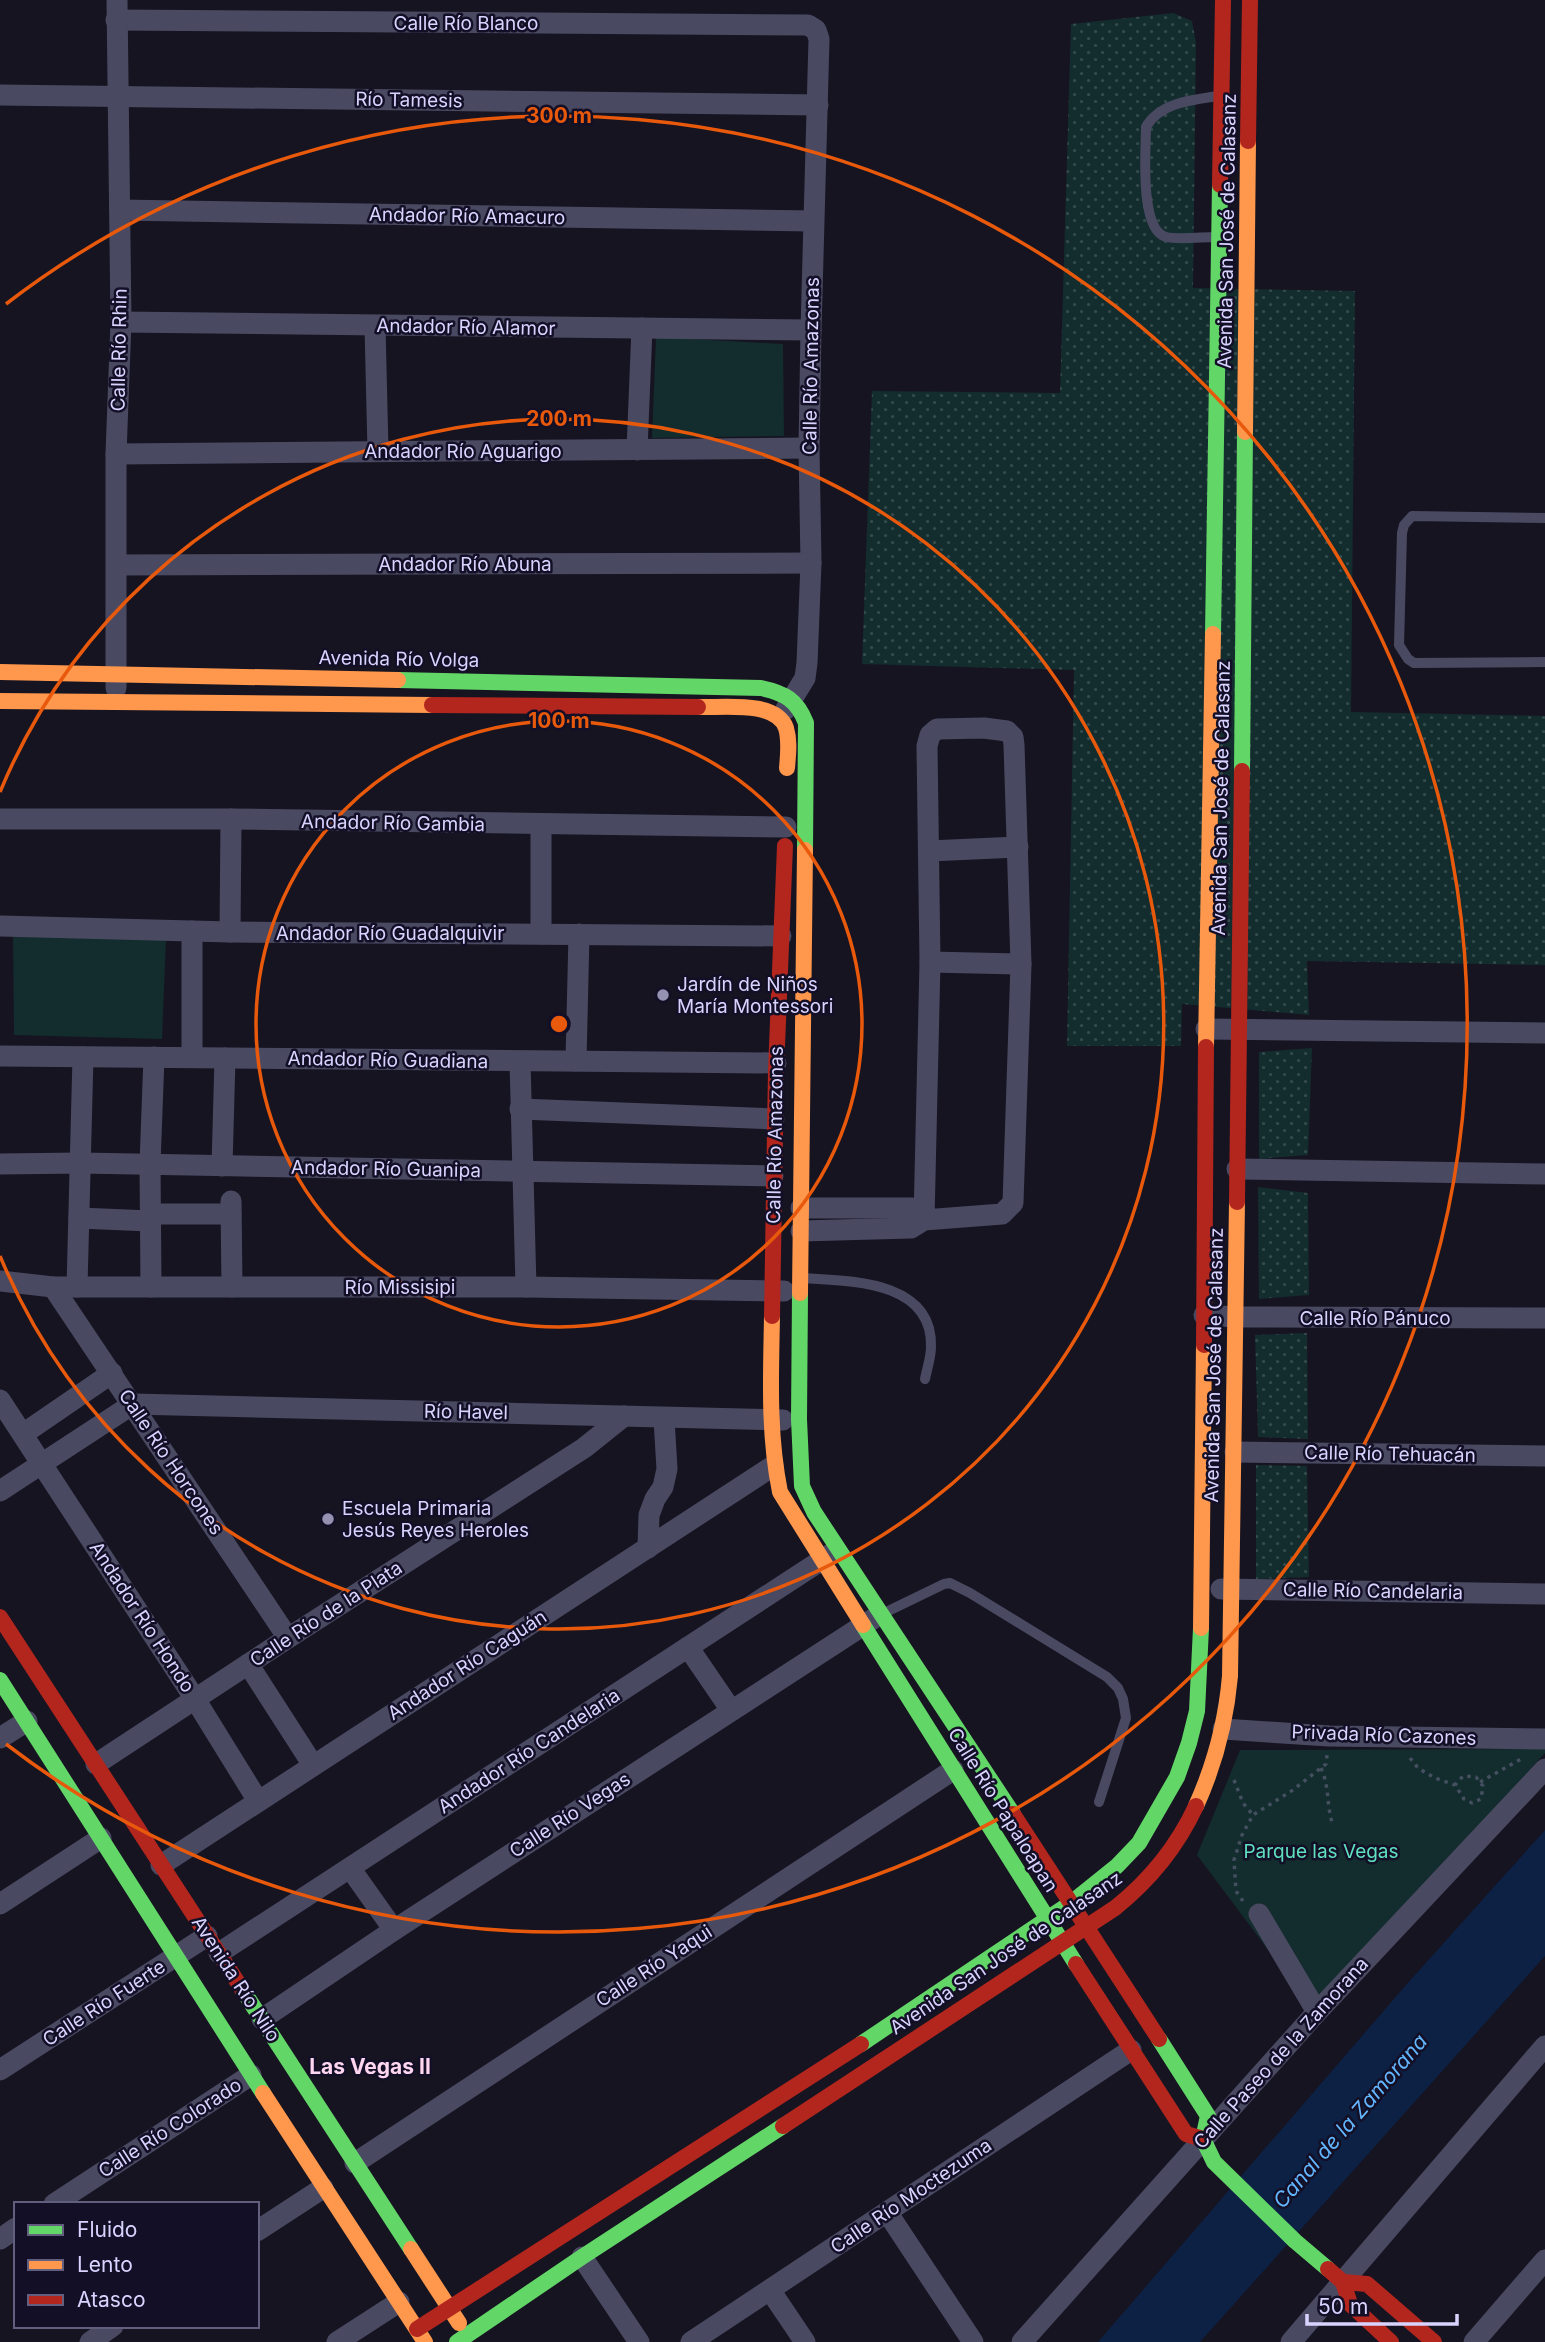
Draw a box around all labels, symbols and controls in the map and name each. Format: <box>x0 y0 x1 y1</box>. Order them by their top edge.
street label: Calle Río Blanco <box>394 12 538 35</box>
street label: Río Tamesis <box>355 88 463 112</box>
street label: Avenida San José de Calasanz <box>1213 93 1241 369</box>
text: 300 m <box>526 103 592 128</box>
street label: Andador Río Amacuro <box>369 203 565 229</box>
street label: Calle Río Amazonas <box>798 277 824 455</box>
street label: Calle Río Rhin <box>106 288 132 412</box>
street label: Andador Río Alamor <box>376 314 556 340</box>
text: 200 m <box>526 406 592 431</box>
street label: Andador Río Aguarigo <box>364 440 562 463</box>
street label: Andador Río Abuna <box>378 553 552 576</box>
street label: Avenida Río Volga <box>318 646 480 672</box>
street label: Avenida San José de Calasanz <box>1207 660 1235 936</box>
text: 100 m <box>528 708 590 733</box>
street label: Andador Río Gambia <box>301 810 485 836</box>
street label: Andador Río Guadalquivir <box>276 922 504 945</box>
place label: Jardín de Niños María Montessori <box>677 973 833 1018</box>
marker: Jardín de Niños María Montessori <box>655 987 671 1003</box>
centre of rings <box>547 1012 571 1036</box>
street label: Calle Río Amazonas <box>762 1046 788 1224</box>
street label: Andador Río Guadiana <box>288 1047 488 1073</box>
street label: Andador Río Guanipa <box>291 1156 481 1182</box>
street label: Avenida San José de Calasanz <box>1200 1227 1228 1503</box>
street label: Río Missisipi <box>345 1276 455 1299</box>
street label: Calle Río Pánuco <box>1299 1307 1451 1330</box>
street label: Calle Río Horcones <box>114 1385 228 1539</box>
street label: Río Havel <box>424 1400 508 1424</box>
street label: Calle Río Tehuacán <box>1304 1441 1476 1467</box>
place label: Escuela Primaria Jesús Reyes Heroles <box>342 1497 529 1542</box>
marker: Escuela Primaria Jesús Reyes Heroles <box>320 1511 336 1527</box>
street label: Andador Río Hondo <box>85 1537 199 1697</box>
street label: Calle Río de la Plata <box>246 1556 406 1672</box>
street label: Calle Río Candelaria <box>1283 1578 1463 1604</box>
street label: Andador Río Caguán <box>383 1605 551 1725</box>
street label: Andador Río Candelaria <box>434 1684 624 1818</box>
street label: Privada Río Cazones <box>1291 1720 1477 1750</box>
street label: Calle Río Papaloapan <box>943 1724 1063 1896</box>
street label: Calle Río Vegas <box>505 1767 635 1863</box>
park label: Parque las Vegas <box>1243 1840 1399 1863</box>
street label: Avenida San José de Calasanz <box>886 1867 1126 2039</box>
street label: Avenida Río Nilo <box>187 1912 285 2046</box>
street label: Calle Río Yaqui <box>592 1920 716 2012</box>
street label: Calle Paseo de la Zamorana <box>1189 1952 1373 2154</box>
street label: Calle Río Fuerte <box>39 1955 169 2051</box>
water label: Canal de la Zamorana <box>1268 2029 1432 2213</box>
district label: Las Vegas II <box>309 2054 431 2079</box>
street label: Calle Río Colorado <box>94 2073 246 2183</box>
street label: Calle Río Moctezuma <box>826 2134 996 2258</box>
legend <box>14 2202 259 2328</box>
text: Fluido <box>77 2217 137 2242</box>
text: Lento <box>77 2252 133 2277</box>
scale bar <box>1307 2282 1458 2326</box>
text: Atasco <box>77 2287 146 2312</box>
text: 50 m <box>1318 2294 1368 2319</box>

